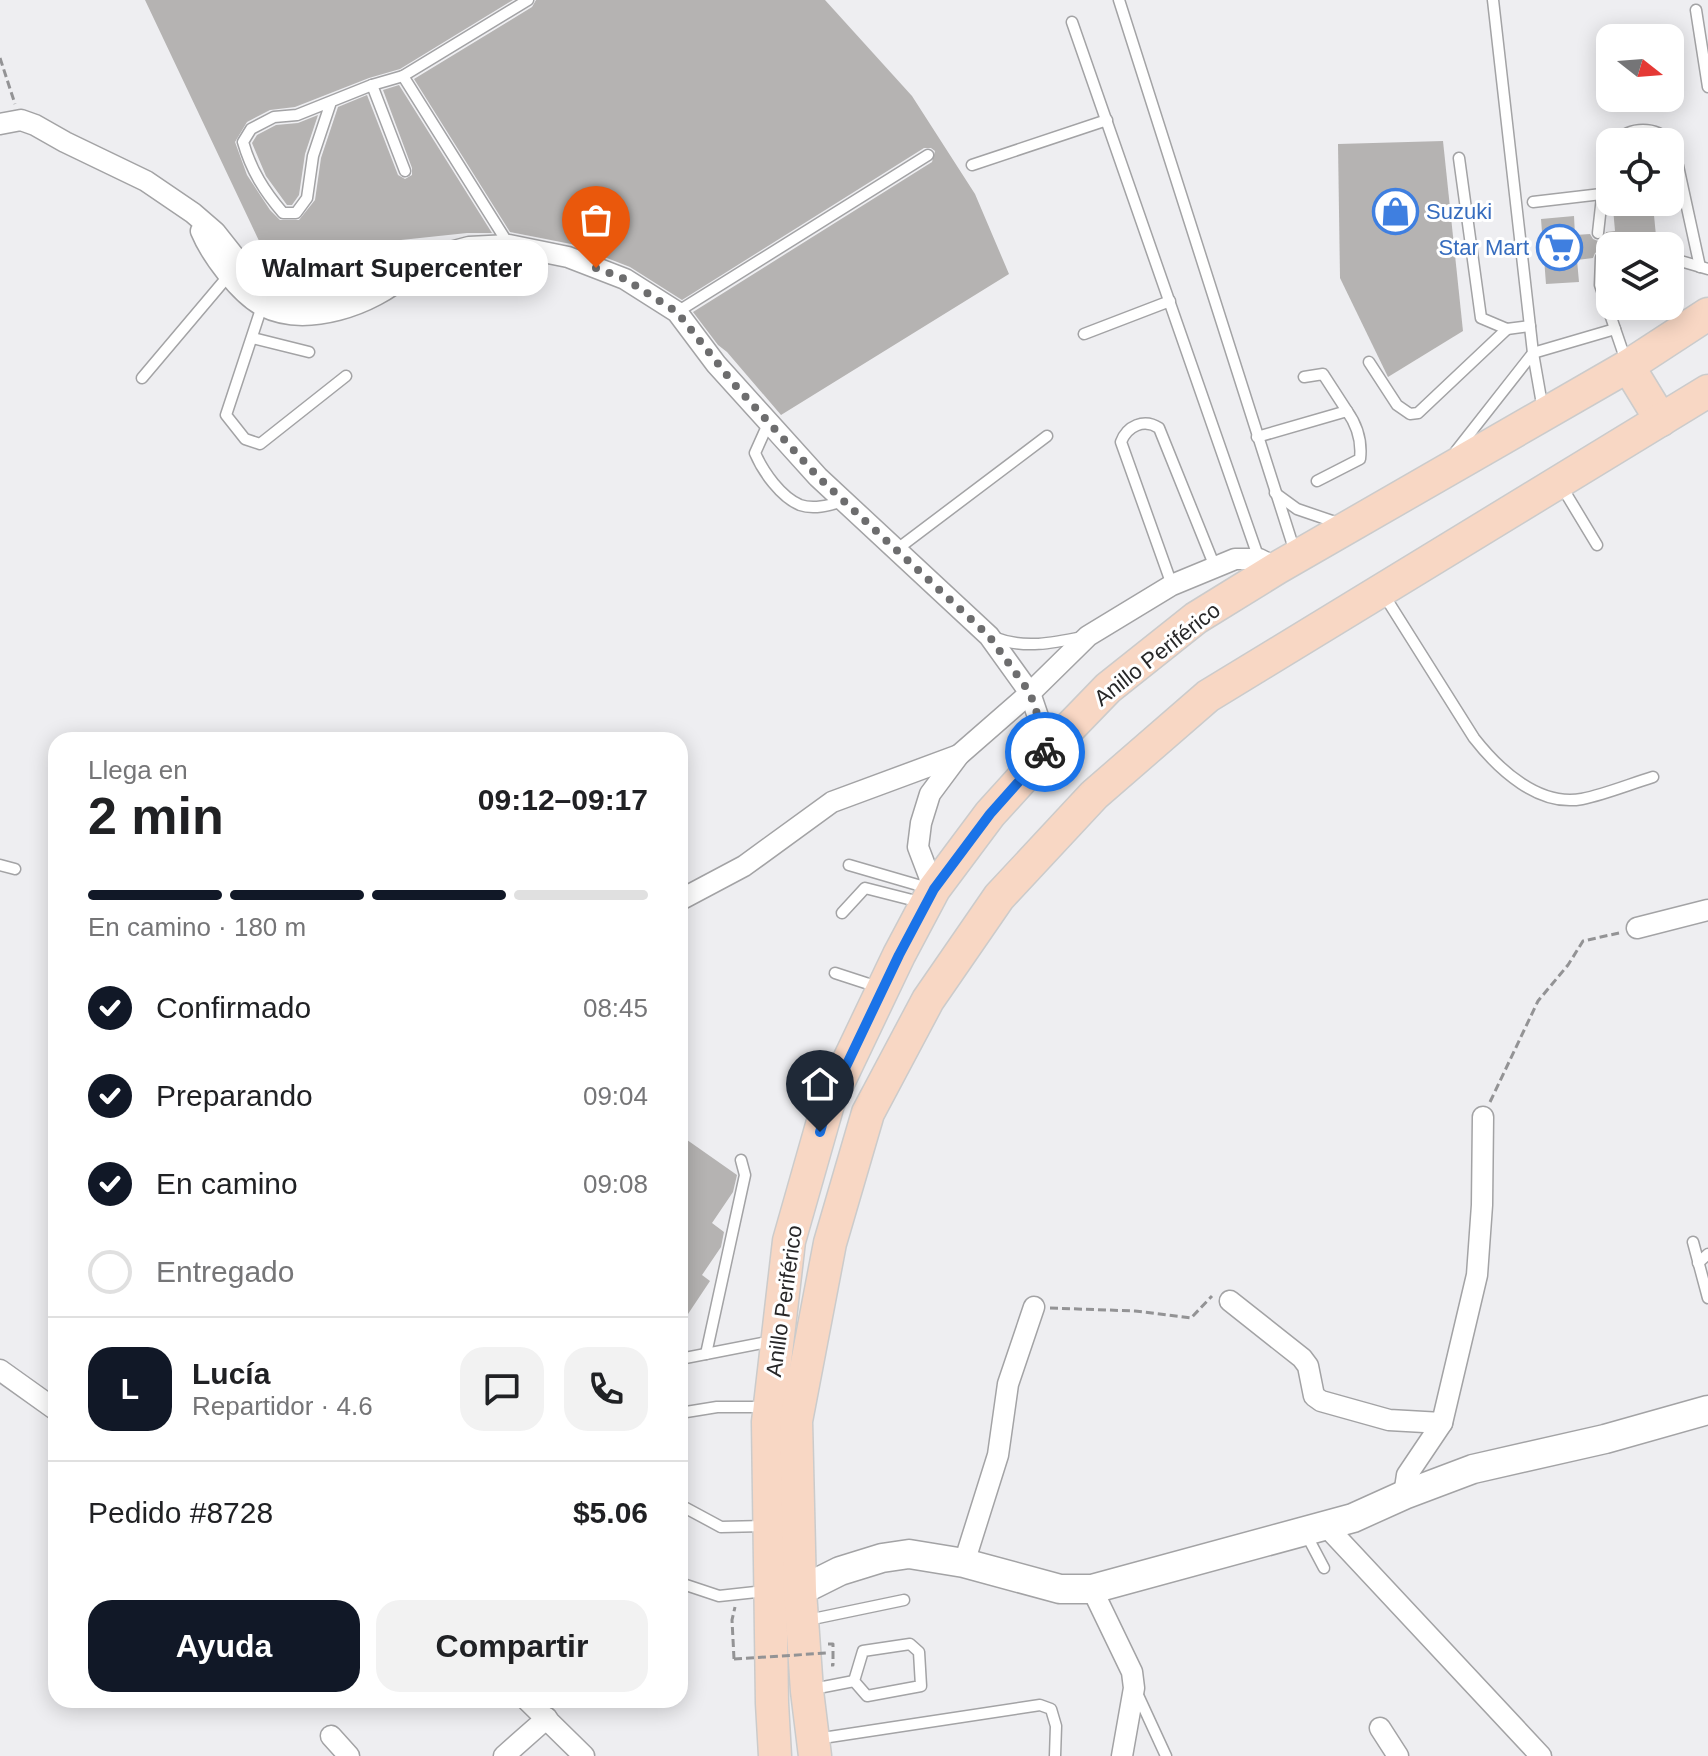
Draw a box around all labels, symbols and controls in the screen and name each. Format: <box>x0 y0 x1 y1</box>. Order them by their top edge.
north arrow <box>1596 24 1684 112</box>
map controls <box>1596 24 1684 320</box>
button: locate <box>1596 128 1684 216</box>
pin <box>562 186 630 268</box>
shop icon: Suzuki <box>1371 187 1419 235</box>
icon: bag <box>574 198 618 242</box>
place label: Suzuki <box>1426 199 1492 224</box>
supermarket icon: Star Mart <box>1536 223 1584 271</box>
button: layers <box>1596 232 1684 320</box>
place label: Star Mart <box>1439 235 1529 260</box>
callout: Walmart Supercenter <box>236 240 548 296</box>
text: Walmart Supercenter <box>262 253 522 283</box>
street label: Anillo Periférico <box>1089 597 1225 711</box>
courier <box>1005 712 1085 792</box>
icon: bike <box>1023 730 1067 774</box>
text: Llega en <box>88 755 188 785</box>
text: 09:12–09:17 <box>478 783 648 816</box>
text: 2 min <box>88 787 224 845</box>
text: En camino · 180 m <box>88 912 306 942</box>
icon: check <box>88 986 132 1030</box>
text: Confirmado <box>156 991 311 1024</box>
text: 08:45 <box>583 993 648 1023</box>
pin <box>786 1050 854 1132</box>
icon: home <box>798 1062 842 1106</box>
icon: check <box>88 1074 132 1118</box>
text: Preparando <box>156 1079 313 1112</box>
text: 09:04 <box>583 1081 648 1111</box>
icon: check <box>88 1162 132 1206</box>
text: En camino <box>156 1167 298 1200</box>
text: 09:08 <box>583 1169 648 1199</box>
street label: Anillo Periférico <box>761 1224 807 1378</box>
text: Entregado <box>156 1255 294 1288</box>
button: chat <box>460 1347 544 1431</box>
button: phone <box>564 1347 648 1431</box>
text: Lucía <box>192 1357 270 1390</box>
text: L <box>121 1372 139 1405</box>
text: Repartidor · 4.6 <box>192 1391 373 1421</box>
text: Pedido #8728 <box>88 1496 273 1529</box>
text: $5.06 <box>573 1496 648 1529</box>
button: Ayuda <box>88 1600 360 1692</box>
button: Compartir <box>376 1600 648 1692</box>

